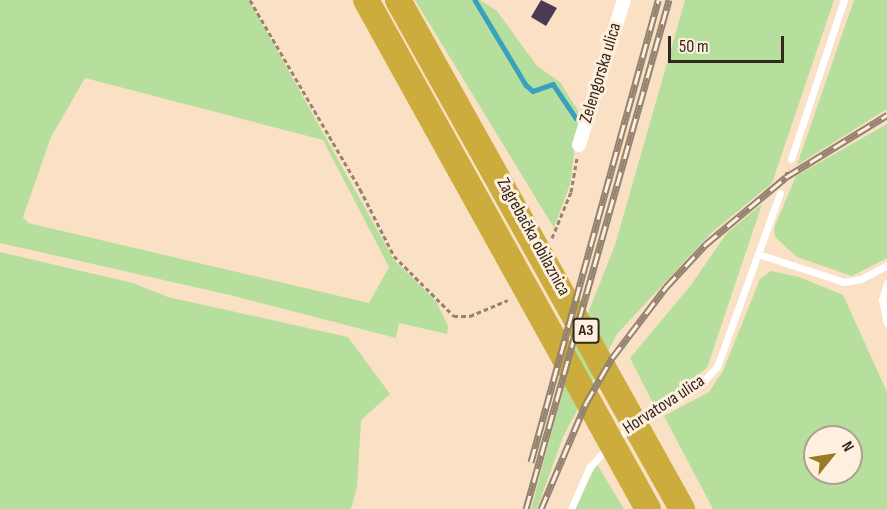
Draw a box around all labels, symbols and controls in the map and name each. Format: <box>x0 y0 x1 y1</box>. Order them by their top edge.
street label: Zelengorska ulica <box>576 20 626 126</box>
scale bar <box>671 24 786 62</box>
text: 50 m <box>679 36 709 57</box>
street label: Zagrebačka obilaznica <box>492 174 574 300</box>
road number: A3 <box>572 318 600 344</box>
street label: Horvatova ulica <box>619 371 709 439</box>
north arrow <box>803 425 863 485</box>
text: N <box>837 438 858 455</box>

